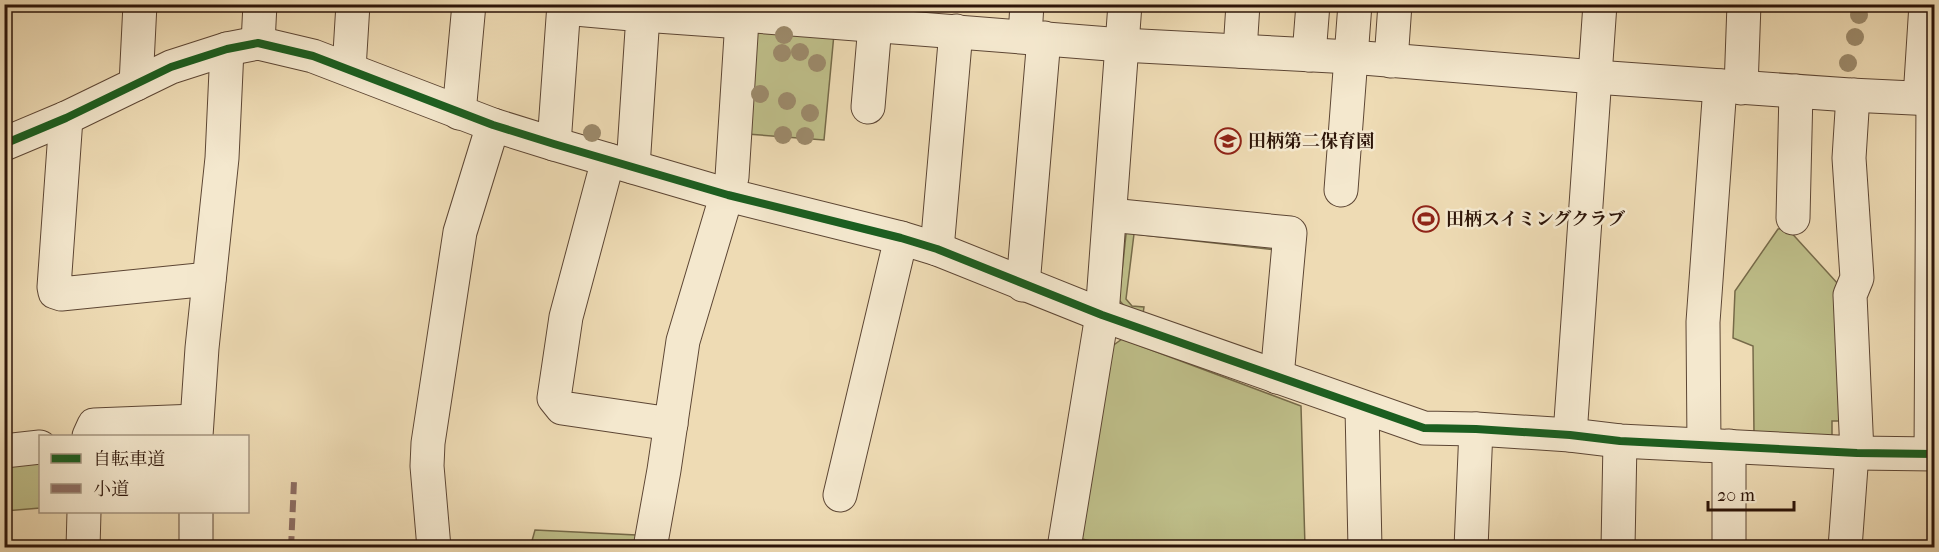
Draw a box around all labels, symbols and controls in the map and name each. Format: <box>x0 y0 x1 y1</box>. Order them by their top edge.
school or university icon: 田柄第二保育園 <box>1213 126 1243 156</box>
place label: 田柄第二保育園 <box>1248 131 1374 152</box>
sports icon: 田柄スイミングクラブ <box>1411 204 1441 234</box>
place label: 田柄スイミングクラブ <box>1446 209 1625 230</box>
legend <box>39 435 249 513</box>
text: 自転車道 <box>93 449 165 470</box>
scale bar <box>1708 474 1794 512</box>
text: 小道 <box>93 479 129 500</box>
text: 20 m <box>1717 485 1755 506</box>

